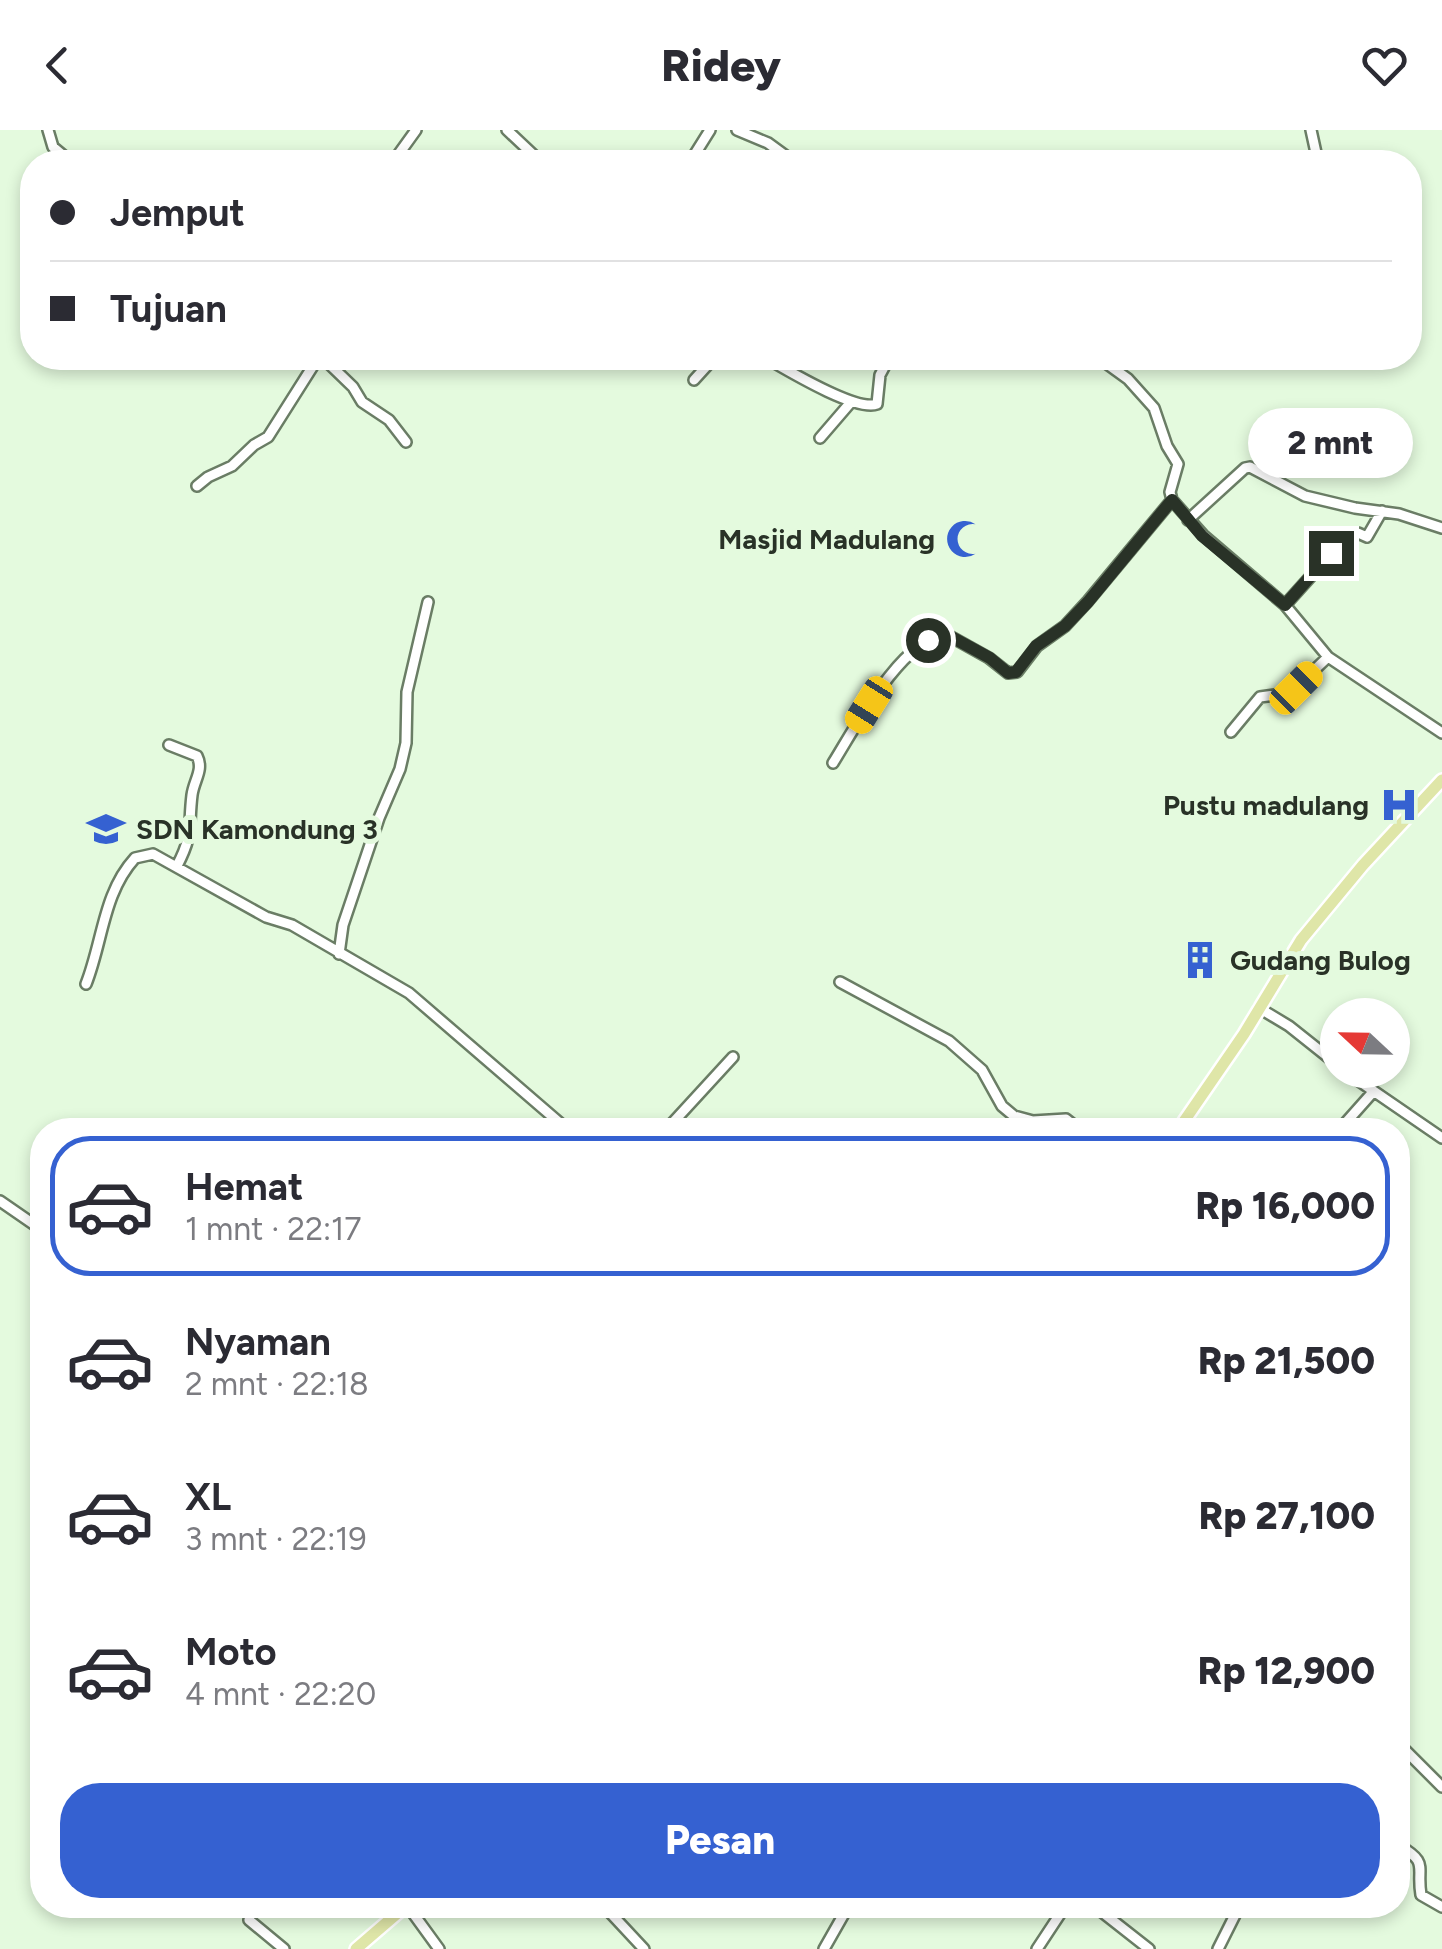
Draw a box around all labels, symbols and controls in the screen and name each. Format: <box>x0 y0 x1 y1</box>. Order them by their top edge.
icon: back <box>30 38 85 93</box>
text: Ridey <box>661 38 781 92</box>
icon: heart <box>1357 38 1412 93</box>
text: Jemput <box>110 190 245 236</box>
text: Tujuan <box>110 286 227 332</box>
callout: 2 mnt <box>1248 408 1414 478</box>
text: 2 mnt <box>1287 424 1374 462</box>
mosque icon: Masjid Madulang <box>944 518 986 560</box>
place label: Masjid Madulang <box>718 522 935 556</box>
route end <box>1309 531 1354 576</box>
route start <box>906 618 951 663</box>
car <box>1264 656 1328 720</box>
car <box>840 672 898 738</box>
hospital icon: Pustu madulang <box>1378 784 1420 826</box>
place label: Pustu madulang <box>1163 788 1369 822</box>
school or university icon: SDN Kamondung 3 <box>85 808 127 850</box>
place label: SDN Kamondung 3 <box>136 812 378 846</box>
building icon: Gudang Bulog <box>1179 939 1221 981</box>
place label: Gudang Bulog <box>1230 943 1411 977</box>
north arrow <box>1320 998 1410 1088</box>
map controls <box>1320 998 1410 1088</box>
icon: car <box>65 1161 155 1251</box>
text: Hemat <box>185 1164 303 1210</box>
text: Rp 16,000 <box>1195 1183 1375 1229</box>
text: 1 mnt · 22:17 <box>185 1210 362 1248</box>
icon: car <box>65 1316 155 1406</box>
text: Nyaman <box>185 1319 331 1365</box>
text: Rp 21,500 <box>1198 1338 1375 1384</box>
text: 2 mnt · 22:18 <box>185 1365 369 1403</box>
icon: car <box>65 1471 155 1561</box>
text: XL <box>185 1474 231 1520</box>
text: Rp 27,100 <box>1198 1493 1375 1539</box>
text: 3 mnt · 22:19 <box>185 1520 367 1558</box>
icon: car <box>65 1626 155 1716</box>
text: Moto <box>185 1629 277 1675</box>
text: Rp 12,900 <box>1198 1648 1375 1694</box>
text: 4 mnt · 22:20 <box>185 1675 376 1713</box>
button: Pesan <box>60 1783 1380 1898</box>

